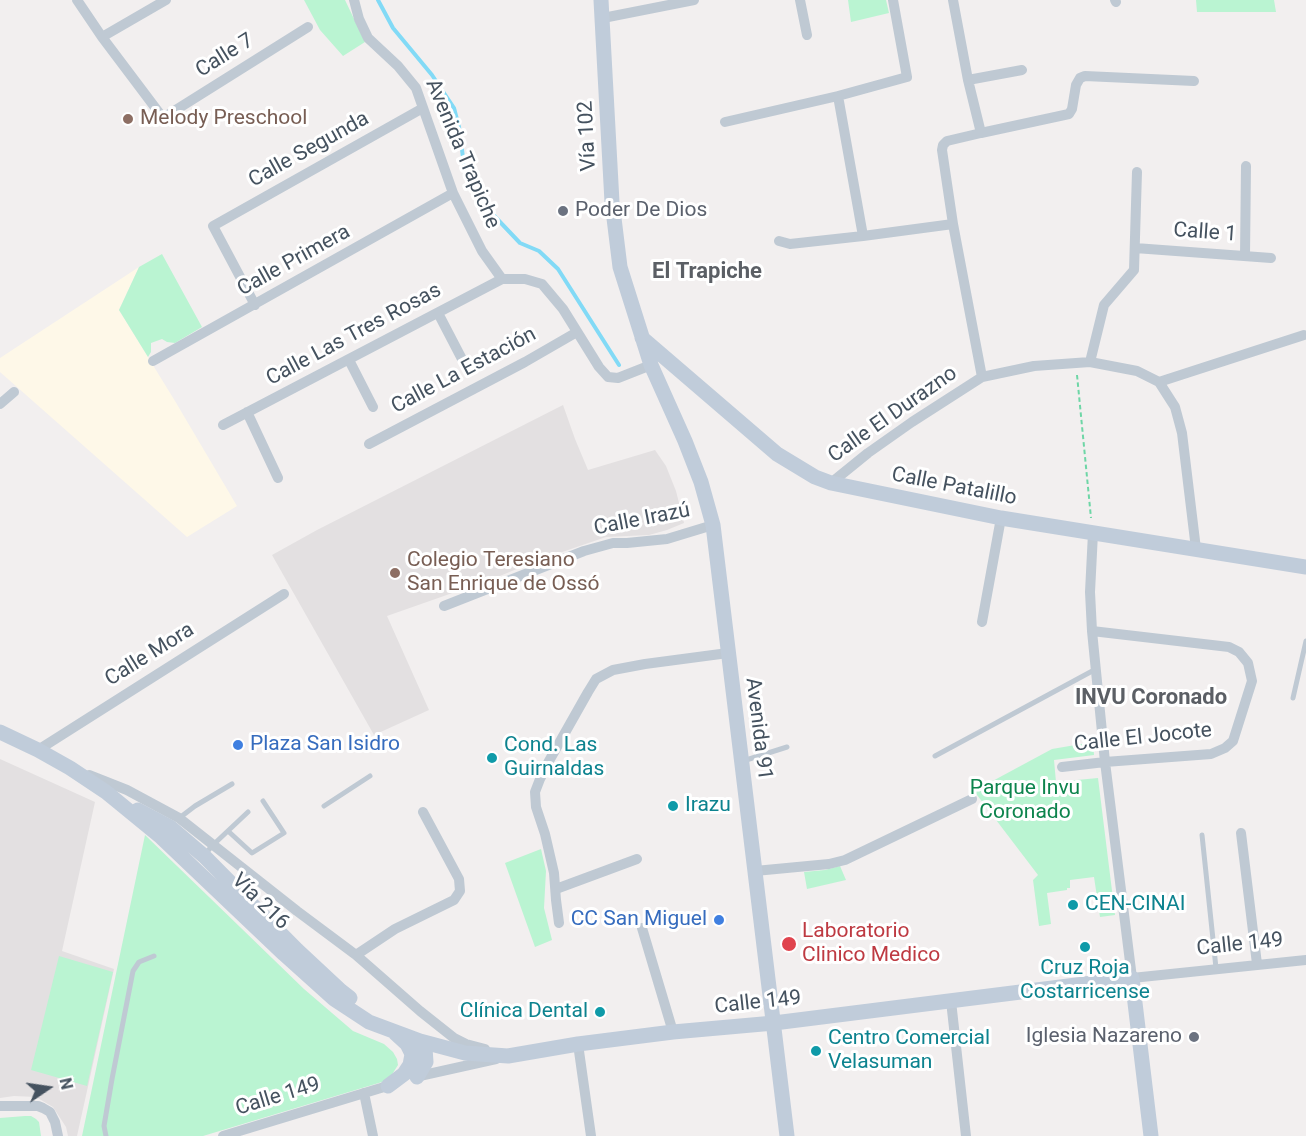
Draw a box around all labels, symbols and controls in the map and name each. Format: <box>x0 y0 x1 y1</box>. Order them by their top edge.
street label: Calle 7 <box>191 29 259 83</box>
street label: Avenida Trapiche <box>419 75 505 233</box>
street label: Vía 102 <box>574 100 602 172</box>
place label: Melody Preschool <box>140 106 307 132</box>
street label: Calle Segunda <box>245 107 373 193</box>
marker: Melody Preschool <box>121 112 135 126</box>
place label: Poder De Dios <box>575 198 707 224</box>
marker: Poder De Dios <box>556 204 570 218</box>
street label: Calle 1 <box>1172 218 1238 248</box>
street label: Calle Primera <box>233 220 355 302</box>
district label: El Trapiche <box>652 259 762 285</box>
street label: Calle Las Tres Rosas <box>262 278 446 392</box>
street label: Calle La Estación <box>387 322 541 420</box>
street label: Calle El Durazno <box>824 361 962 469</box>
street label: Calle Patalillo <box>889 463 1019 511</box>
street label: Calle Irazú <box>592 498 692 542</box>
place label: Colegio Teresiano San Enrique de Ossó <box>407 548 600 598</box>
marker: Colegio Teresiano San Enrique de Ossó <box>388 566 402 580</box>
street label: Calle Mora <box>101 618 199 692</box>
street label: Avenida 91 <box>739 676 777 782</box>
district label: INVU Coronado <box>1075 685 1227 711</box>
street label: Calle El Jocote <box>1073 718 1213 758</box>
place label: Plaza San Isidro <box>250 732 400 758</box>
place label: Cond. Las Guirnaldas <box>504 733 604 783</box>
marker: Plaza San Isidro <box>231 738 245 752</box>
marker: Cond. Las Guirnaldas <box>485 751 499 765</box>
park label: Parque Invu Coronado <box>970 776 1080 826</box>
place label: Irazu <box>685 793 731 819</box>
marker: Irazu <box>666 799 680 813</box>
street label: Vía 216 <box>226 868 294 936</box>
place label: CEN-CINAI <box>1085 892 1185 918</box>
marker: CEN-CINAI <box>1066 898 1080 912</box>
place label: CC San Miguel <box>571 907 707 933</box>
marker: CC San Miguel <box>712 913 726 927</box>
place label: Laboratorio Clinico Medico <box>802 919 940 969</box>
street label: Calle 149 <box>1195 928 1285 962</box>
marker: Laboratorio Clinico Medico <box>780 935 798 953</box>
marker: Cruz Roja Costarricense <box>1078 940 1092 954</box>
place label: Cruz Roja Costarricense <box>1020 956 1150 1006</box>
street label: Calle 149 <box>713 986 803 1020</box>
place label: Clínica Dental <box>460 999 588 1025</box>
marker: Clínica Dental <box>593 1005 607 1019</box>
place label: Iglesia Nazareno <box>1026 1024 1182 1050</box>
place label: Centro Comercial Velasuman <box>828 1026 990 1076</box>
marker: Iglesia Nazareno <box>1187 1030 1201 1044</box>
marker: Centro Comercial Velasuman <box>809 1044 823 1058</box>
north arrow <box>18 1058 78 1118</box>
street label: Calle 149 <box>233 1072 323 1122</box>
text: N <box>55 1076 77 1091</box>

